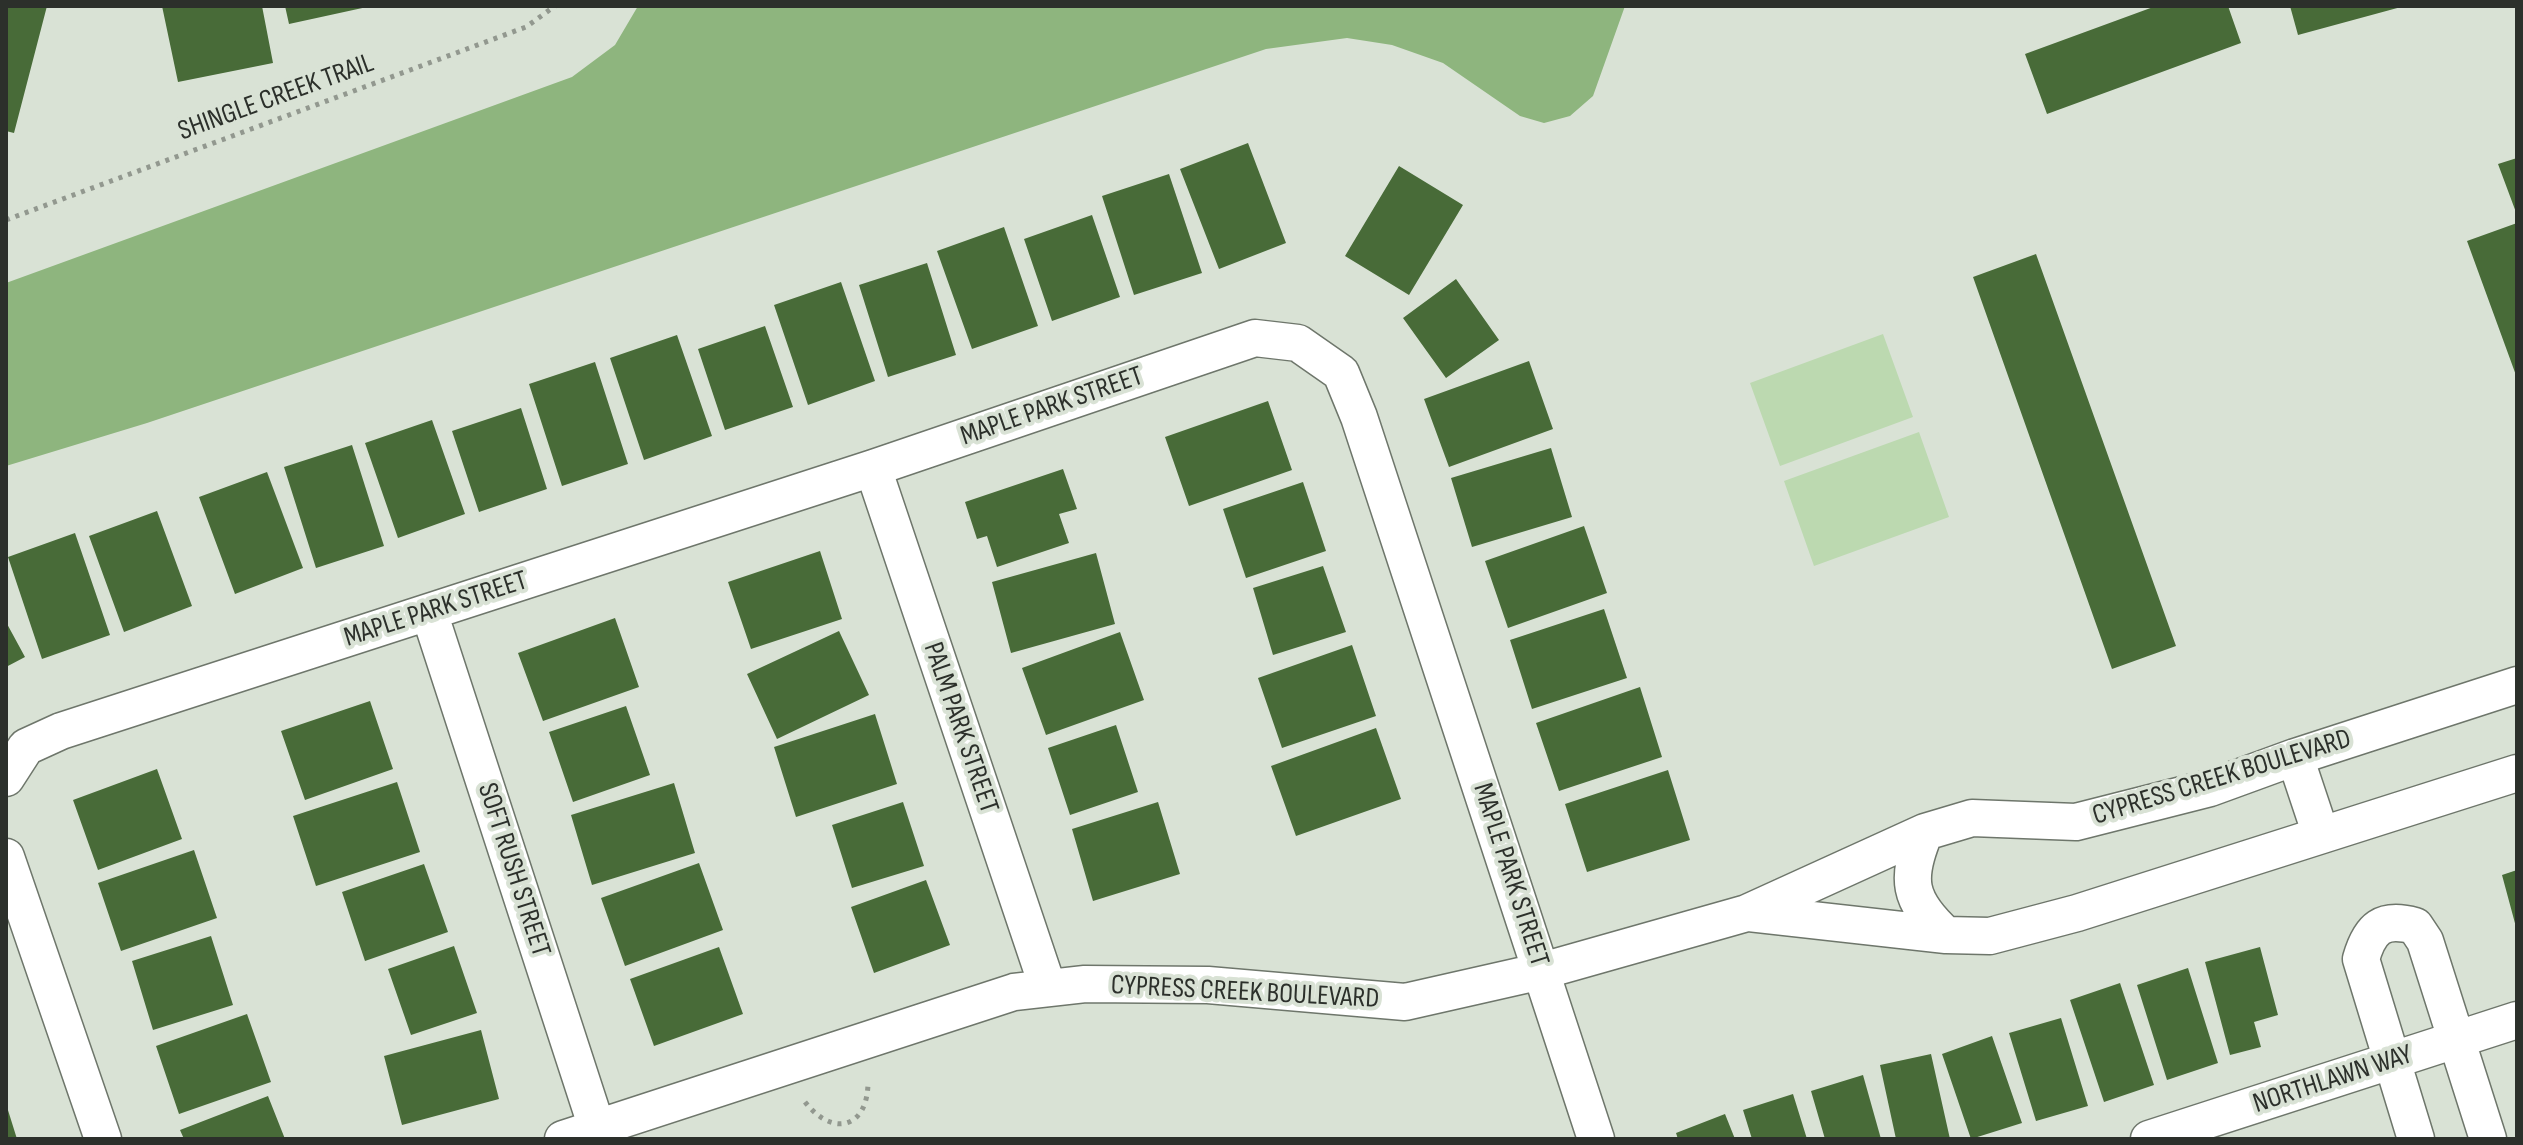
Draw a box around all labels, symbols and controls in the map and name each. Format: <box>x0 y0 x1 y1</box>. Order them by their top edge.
street label: SHINGLE CREEK TRAIL <box>174 47 378 149</box>
street label: MAPLE PARK STREET <box>956 360 1148 454</box>
street label: MAPLE PARK STREET <box>340 565 532 655</box>
street label: PALM PARK STREET <box>915 638 1005 818</box>
street label: CYPRESS CREEK BOULEVARD <box>2089 723 2355 833</box>
street label: SOFT RUSH STREET <box>469 779 557 961</box>
street label: MAPLE PARK STREET <box>1465 779 1555 971</box>
street label: CYPRESS CREEK BOULEVARD <box>1110 969 1380 1017</box>
street label: NORTHLAWN WAY <box>2249 1038 2417 1122</box>

